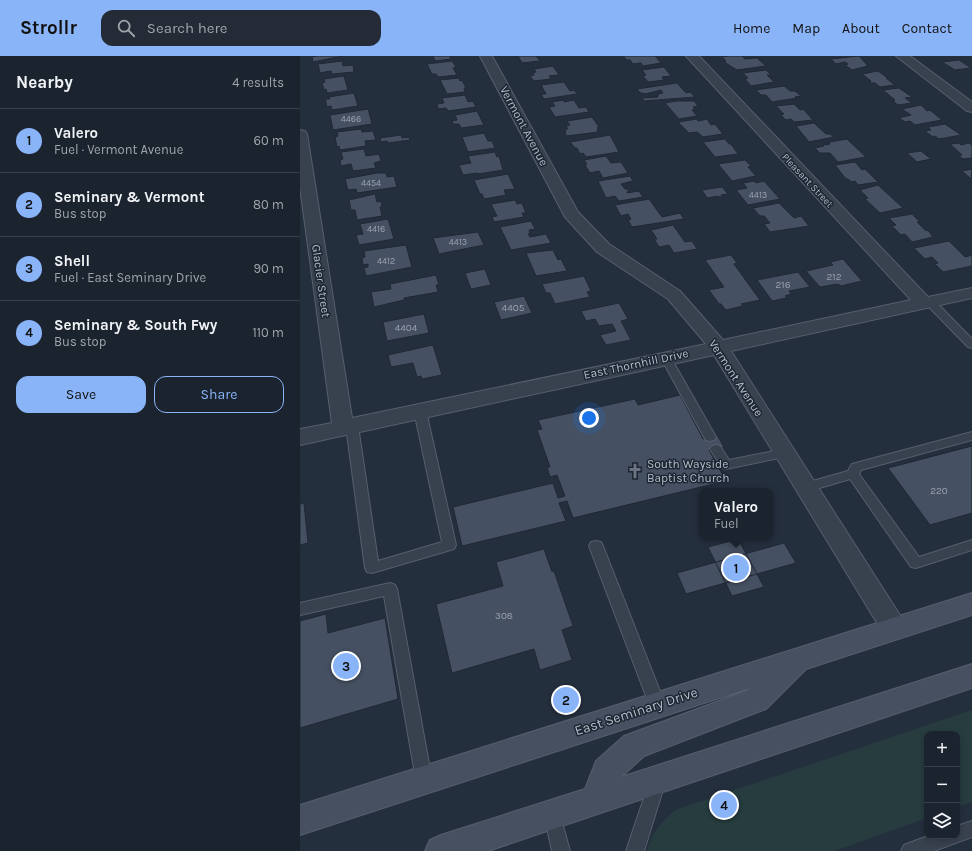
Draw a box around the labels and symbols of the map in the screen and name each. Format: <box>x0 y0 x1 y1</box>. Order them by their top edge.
street label: Vermont Avenue <box>497 84 551 168</box>
house number: 4466 <box>341 114 361 124</box>
street label: Pleasant Street <box>779 151 835 210</box>
house number: 4454 <box>361 178 381 188</box>
house number: 4413 <box>749 190 767 200</box>
house number: 4416 <box>367 224 385 234</box>
house number: 4413 <box>449 237 467 247</box>
street label: Glacier Street <box>309 244 333 319</box>
house number: 4412 <box>377 256 395 266</box>
house number: 212 <box>827 271 842 283</box>
house number: 216 <box>776 279 791 291</box>
house number: 4405 <box>502 302 525 314</box>
house number: 4404 <box>395 322 418 334</box>
street label: Vermont Avenue <box>706 337 766 419</box>
street label: East Thornhill Drive <box>582 346 690 382</box>
your location <box>579 408 599 428</box>
place label: South Wayside Baptist Church <box>647 457 729 485</box>
church icon: South Wayside Baptist Church <box>626 462 644 480</box>
house number: 220 <box>930 485 948 497</box>
pin: 1 <box>723 553 749 583</box>
house number: 308 <box>495 610 513 622</box>
pin: 3 <box>333 651 359 681</box>
street label: East Seminary Drive <box>573 684 700 739</box>
pin: 2 <box>553 685 579 715</box>
pin: 4 <box>711 790 737 820</box>

